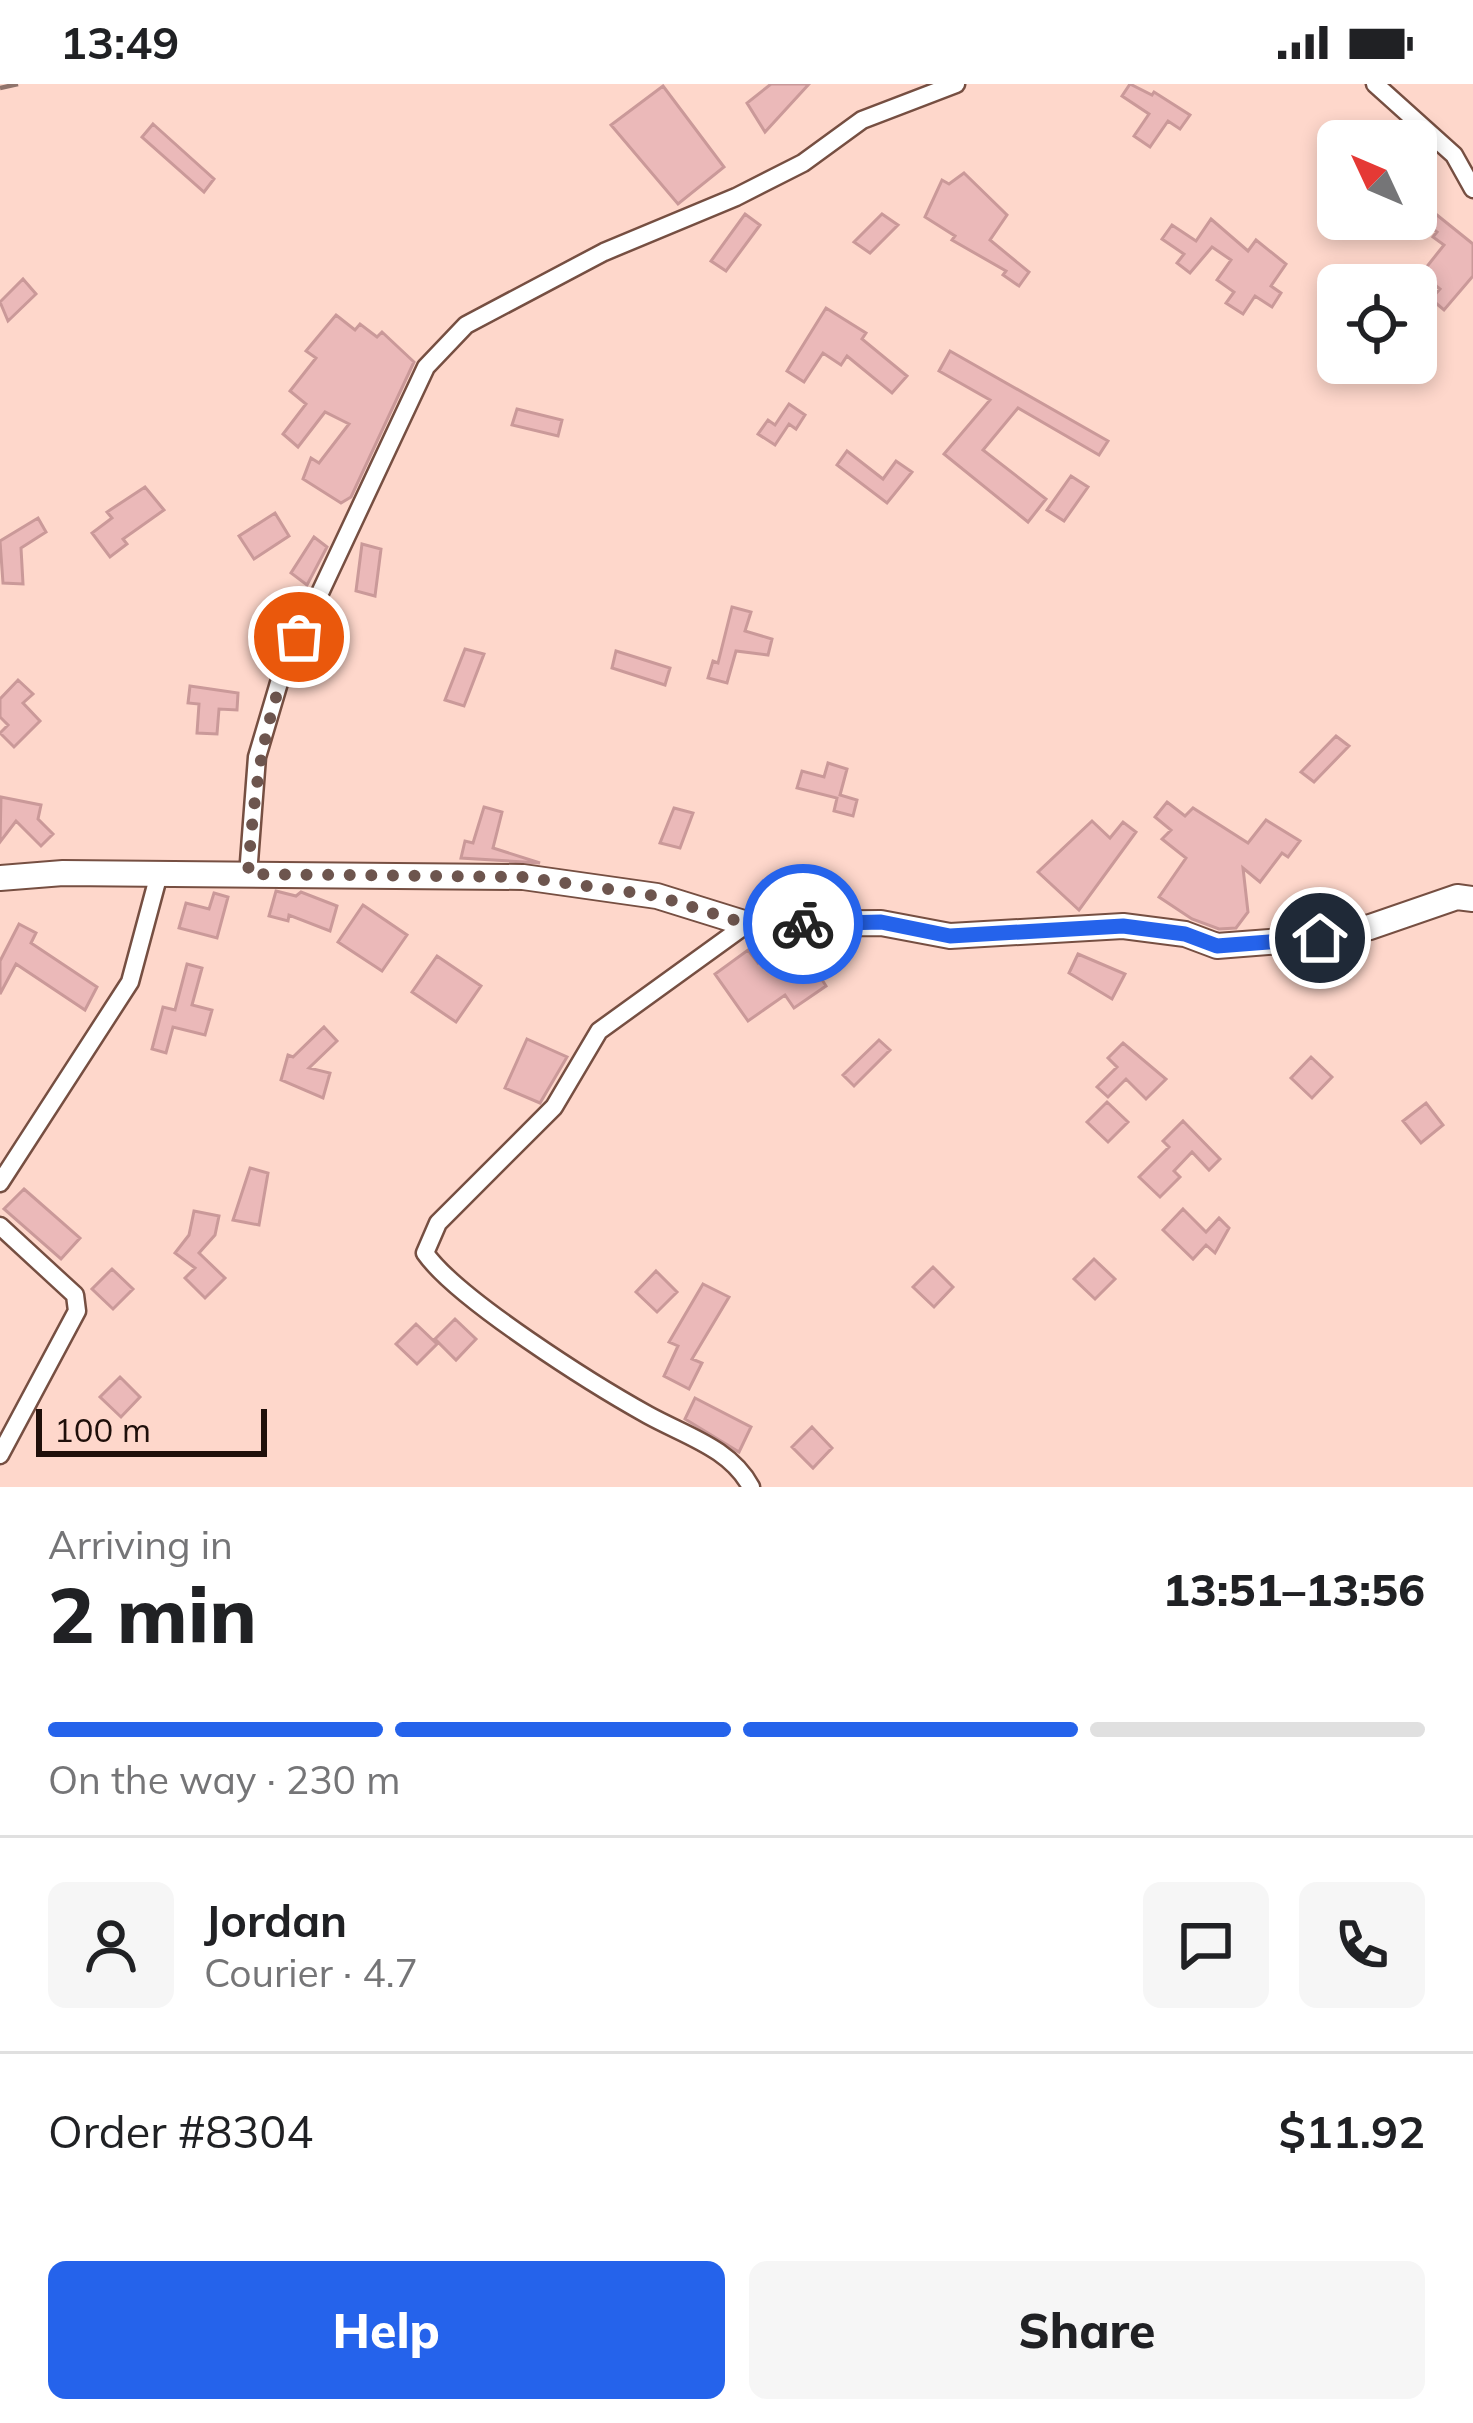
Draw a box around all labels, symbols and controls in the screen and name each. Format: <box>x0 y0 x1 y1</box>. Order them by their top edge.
text: 13:49 <box>60 14 179 70</box>
north arrow <box>1317 120 1437 240</box>
map controls <box>1317 120 1437 384</box>
button: locate <box>1317 264 1437 384</box>
pin <box>248 586 350 688</box>
icon: bag <box>266 604 332 670</box>
courier <box>743 864 863 984</box>
pin <box>1269 887 1371 989</box>
icon: bike <box>770 891 836 957</box>
icon: home <box>1287 905 1353 971</box>
scale bar <box>36 1403 267 1456</box>
text: 100 m <box>54 1409 151 1450</box>
text: Arriving in <box>48 1520 233 1569</box>
text: 13:51–13:56 <box>1163 1561 1425 1617</box>
text: 2 min <box>48 1565 257 1663</box>
text: On the way · 230 m <box>48 1755 400 1804</box>
button: person <box>48 1882 174 2008</box>
button: chat <box>1143 1882 1269 2008</box>
button: phone <box>1299 1882 1425 2008</box>
text: Jordan <box>204 1892 347 1948</box>
text: Courier · 4.7 <box>204 1948 418 1997</box>
text: Order #8304 <box>48 2103 313 2159</box>
text: $11.92 <box>1279 2103 1425 2159</box>
button: Help <box>48 2261 725 2399</box>
button: Share <box>749 2261 1425 2399</box>

